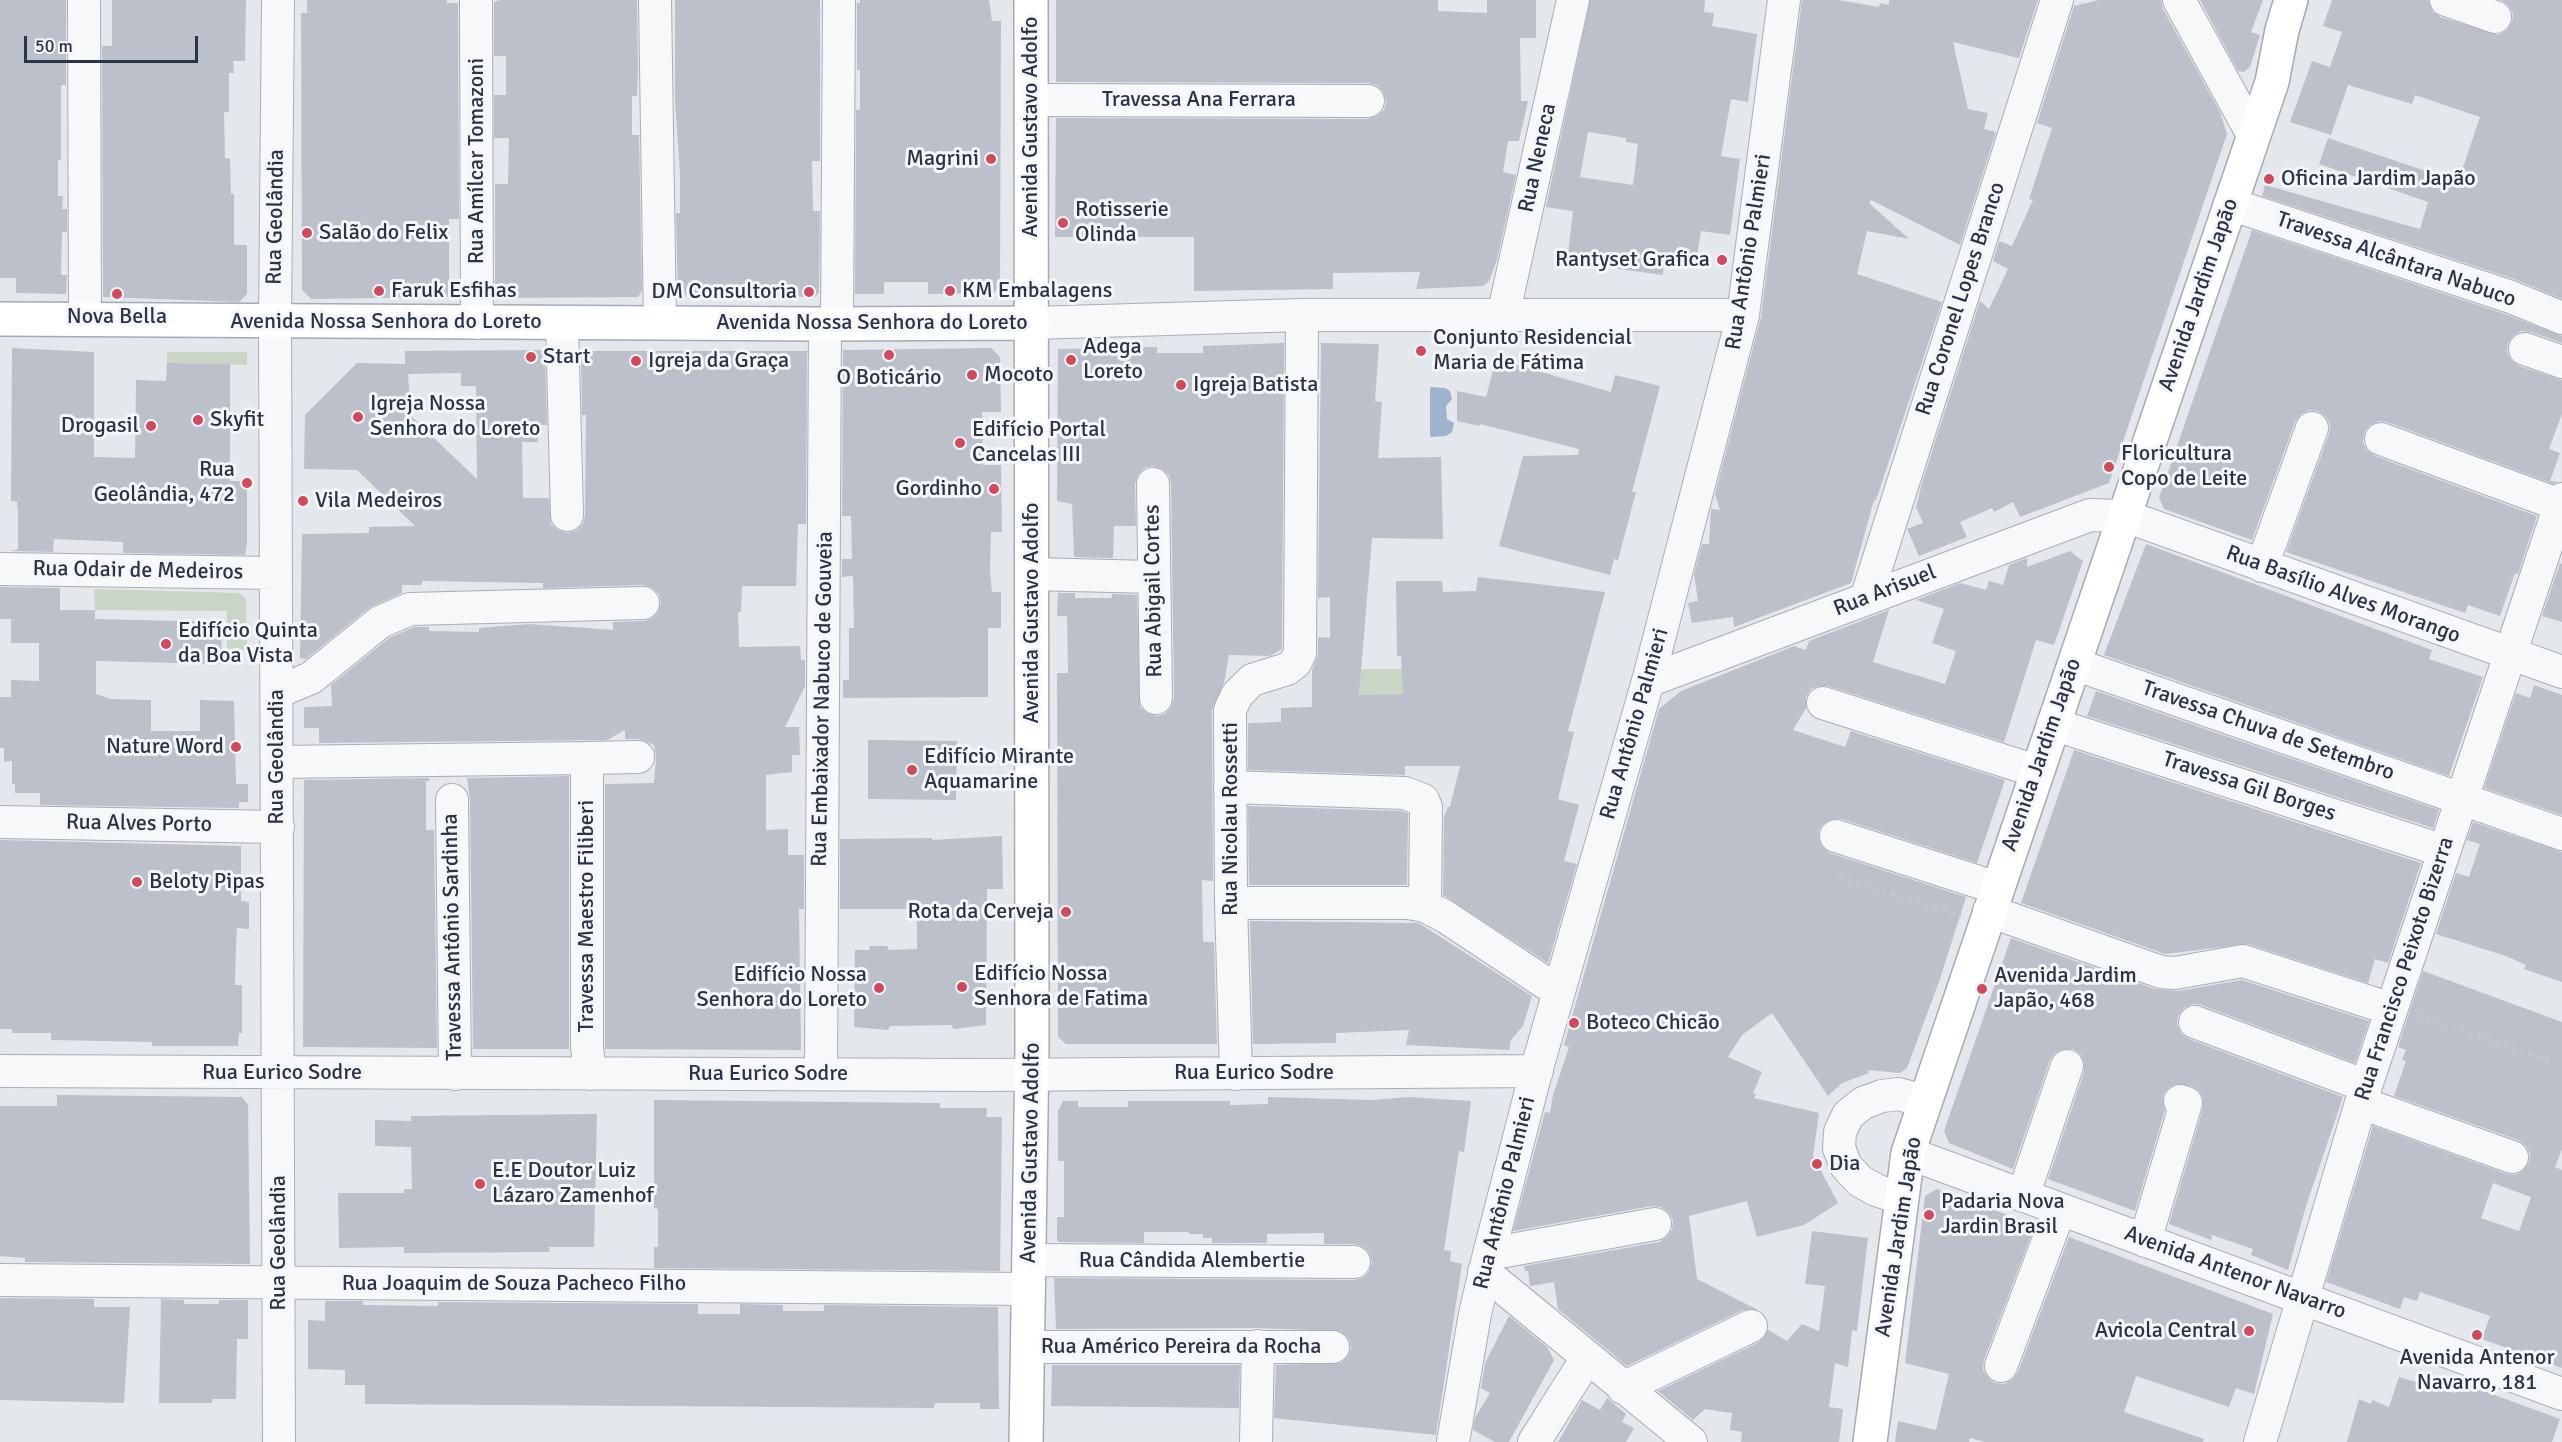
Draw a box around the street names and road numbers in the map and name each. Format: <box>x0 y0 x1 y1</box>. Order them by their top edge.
street label: Avenida Gustavo Adolfo <box>1018 16 1044 238</box>
street label: Rua Amílcar Tomazoni <box>464 58 490 264</box>
street label: Travessa Ana Ferrara <box>1102 87 1296 113</box>
street label: Rua Neneca <box>1514 101 1562 215</box>
street label: Rua Geolândia <box>262 149 290 285</box>
street label: Rua Antônio Palmieri <box>1720 152 1778 352</box>
street label: Rua Coronel Lopes Branco <box>1911 179 2011 419</box>
street label: Avenida Jardim Japão <box>2154 195 2244 395</box>
street label: Travessa Alcântara Nabuco <box>2273 207 2519 313</box>
street label: Avenida Nossa Senhora do Loreto <box>230 309 542 335</box>
street label: Avenida Nossa Senhora do Loreto <box>716 310 1028 336</box>
street label: Avenida Gustavo Adolfo <box>1019 502 1045 724</box>
street label: Rua Abigail Cortes <box>1139 504 1169 678</box>
street label: Rua Embaixador Nabuco de Gouveia <box>807 531 839 867</box>
street label: Rua Basílio Alves Morango <box>2222 540 2464 650</box>
street label: Rua Odair de Medeiros <box>32 556 244 586</box>
street label: Rua Arisuel <box>1830 559 1940 623</box>
street label: Rua Antônio Palmieri <box>1595 625 1675 823</box>
street label: Avenida Jardim Japão <box>1997 655 2087 855</box>
street label: Travessa Chuva de Setembro <box>2138 675 2398 787</box>
street label: Rua Geolândia <box>264 689 290 825</box>
street label: Rua Nicolau Rossetti <box>1218 722 1244 916</box>
street label: Travessa Gil Borges <box>2159 747 2339 827</box>
street label: Travessa Maestro Filiberi <box>574 800 600 1032</box>
street label: Rua Alves Porto <box>66 810 212 838</box>
street label: Travessa Antônio Sardinha <box>438 813 468 1061</box>
street label: Rua Francisco Peixoto Bizerra <box>2350 834 2460 1104</box>
street label: Avenida Gustavo Adolfo <box>1016 1042 1046 1264</box>
street label: Rua Eurico Sodre <box>202 1060 362 1086</box>
street label: Rua Eurico Sodre <box>1174 1060 1334 1086</box>
street label: Rua Eurico Sodre <box>688 1061 848 1087</box>
street label: Rua Antônio Palmieri <box>1468 1094 1542 1292</box>
street label: Avenida Jardim Japão <box>1870 1135 1928 1339</box>
street label: Rua Geolândia <box>266 1175 292 1311</box>
street label: Avenida Antenor Navarro <box>2121 1221 2349 1325</box>
street label: Rua Cândida Alembertie <box>1079 1248 1305 1274</box>
street label: Rua Joaquim de Souza Pacheco Filho <box>342 1271 686 1297</box>
street label: Rua Américo Pereira da Rocha <box>1041 1334 1321 1360</box>

